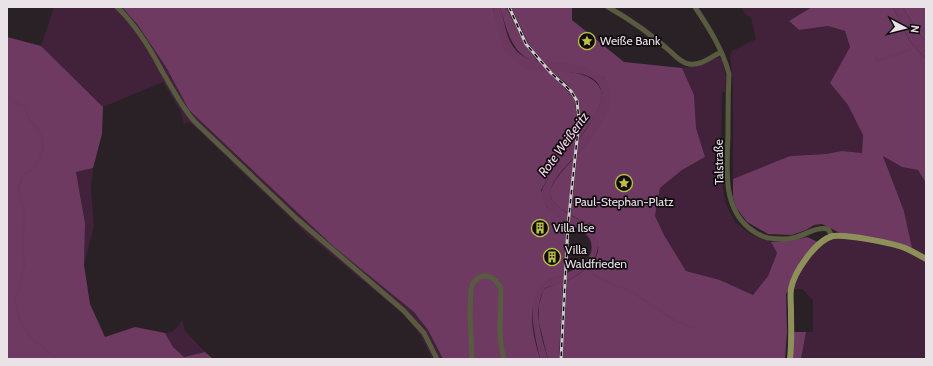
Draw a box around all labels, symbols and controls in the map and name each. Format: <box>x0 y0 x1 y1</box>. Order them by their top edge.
north arrow <box>885 8 925 48</box>
text: N <box>908 25 922 34</box>
place icon: Weiße Bank <box>577 31 597 51</box>
place label: Weiße Bank <box>600 33 661 48</box>
water label: Rote Weißeritz <box>534 108 592 179</box>
street label: Talstraße <box>711 139 726 185</box>
place icon: Paul-Stephan-Platz <box>614 173 634 193</box>
place label: Paul-Stephan-Platz <box>574 194 674 209</box>
building icon: Villa Ilse <box>530 218 550 238</box>
place label: Villa Ilse <box>553 220 594 235</box>
place label: Villa Waldfrieden <box>565 242 627 271</box>
building icon: Villa Waldfrieden <box>542 247 562 267</box>

